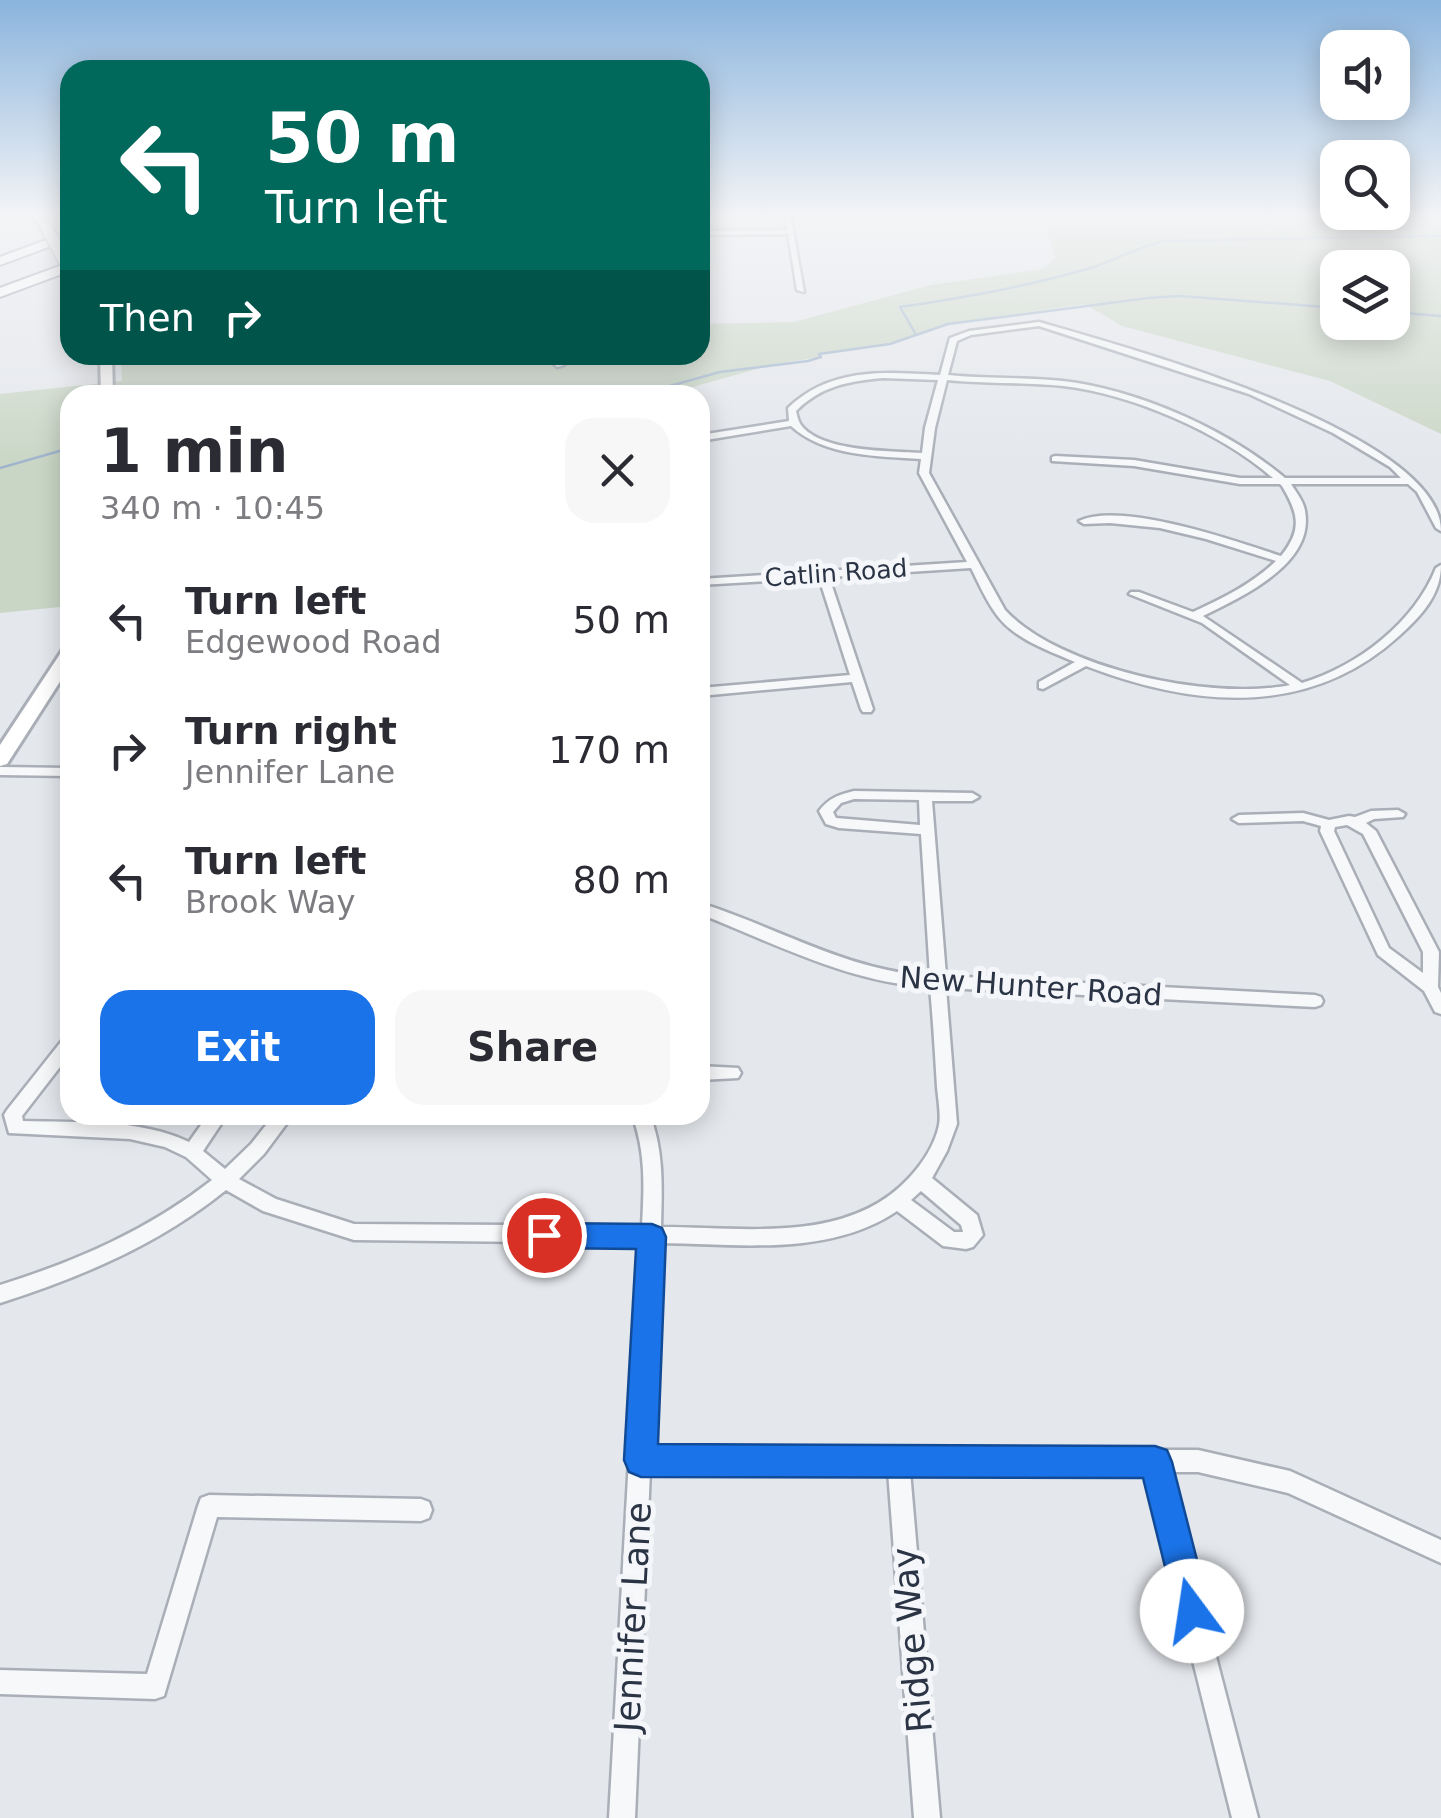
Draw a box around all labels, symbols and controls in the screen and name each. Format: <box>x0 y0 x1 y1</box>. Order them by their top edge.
map controls <box>1320 30 1410 340</box>
button: sound <box>1320 30 1410 120</box>
text: 50 m <box>265 97 460 179</box>
icon: left <box>100 100 230 230</box>
button: search <box>1320 140 1410 230</box>
text: Turn left <box>265 181 448 234</box>
button: layers <box>1320 250 1410 340</box>
icon: right <box>215 290 270 345</box>
text: Then <box>100 296 195 340</box>
text: 1 min <box>100 416 288 486</box>
button: close <box>565 418 670 523</box>
text: 340 m · 10:45 <box>100 489 325 527</box>
street label: Catlin Road <box>764 554 908 592</box>
text: Turn left <box>185 579 366 623</box>
icon: left <box>100 593 155 648</box>
text: 50 m <box>573 598 670 642</box>
text: Edgewood Road <box>185 623 442 661</box>
text: Turn right <box>185 709 397 753</box>
icon: right <box>100 723 155 778</box>
text: 170 m <box>548 728 670 772</box>
text: Jennifer Lane <box>185 753 395 791</box>
text: Turn left <box>185 839 366 883</box>
icon: left <box>100 853 155 908</box>
text: 80 m <box>573 858 670 902</box>
text: Brook Way <box>185 883 355 921</box>
street label: New Hunter Road <box>899 959 1163 1013</box>
button: Exit <box>100 990 375 1105</box>
button: Share <box>395 990 670 1105</box>
pin <box>502 1193 587 1278</box>
icon: arrive <box>517 1208 572 1263</box>
street label: Jennifer Lane <box>607 1501 659 1735</box>
street label: Ridge Way <box>884 1546 940 1734</box>
position arrow <box>1140 1559 1244 1663</box>

